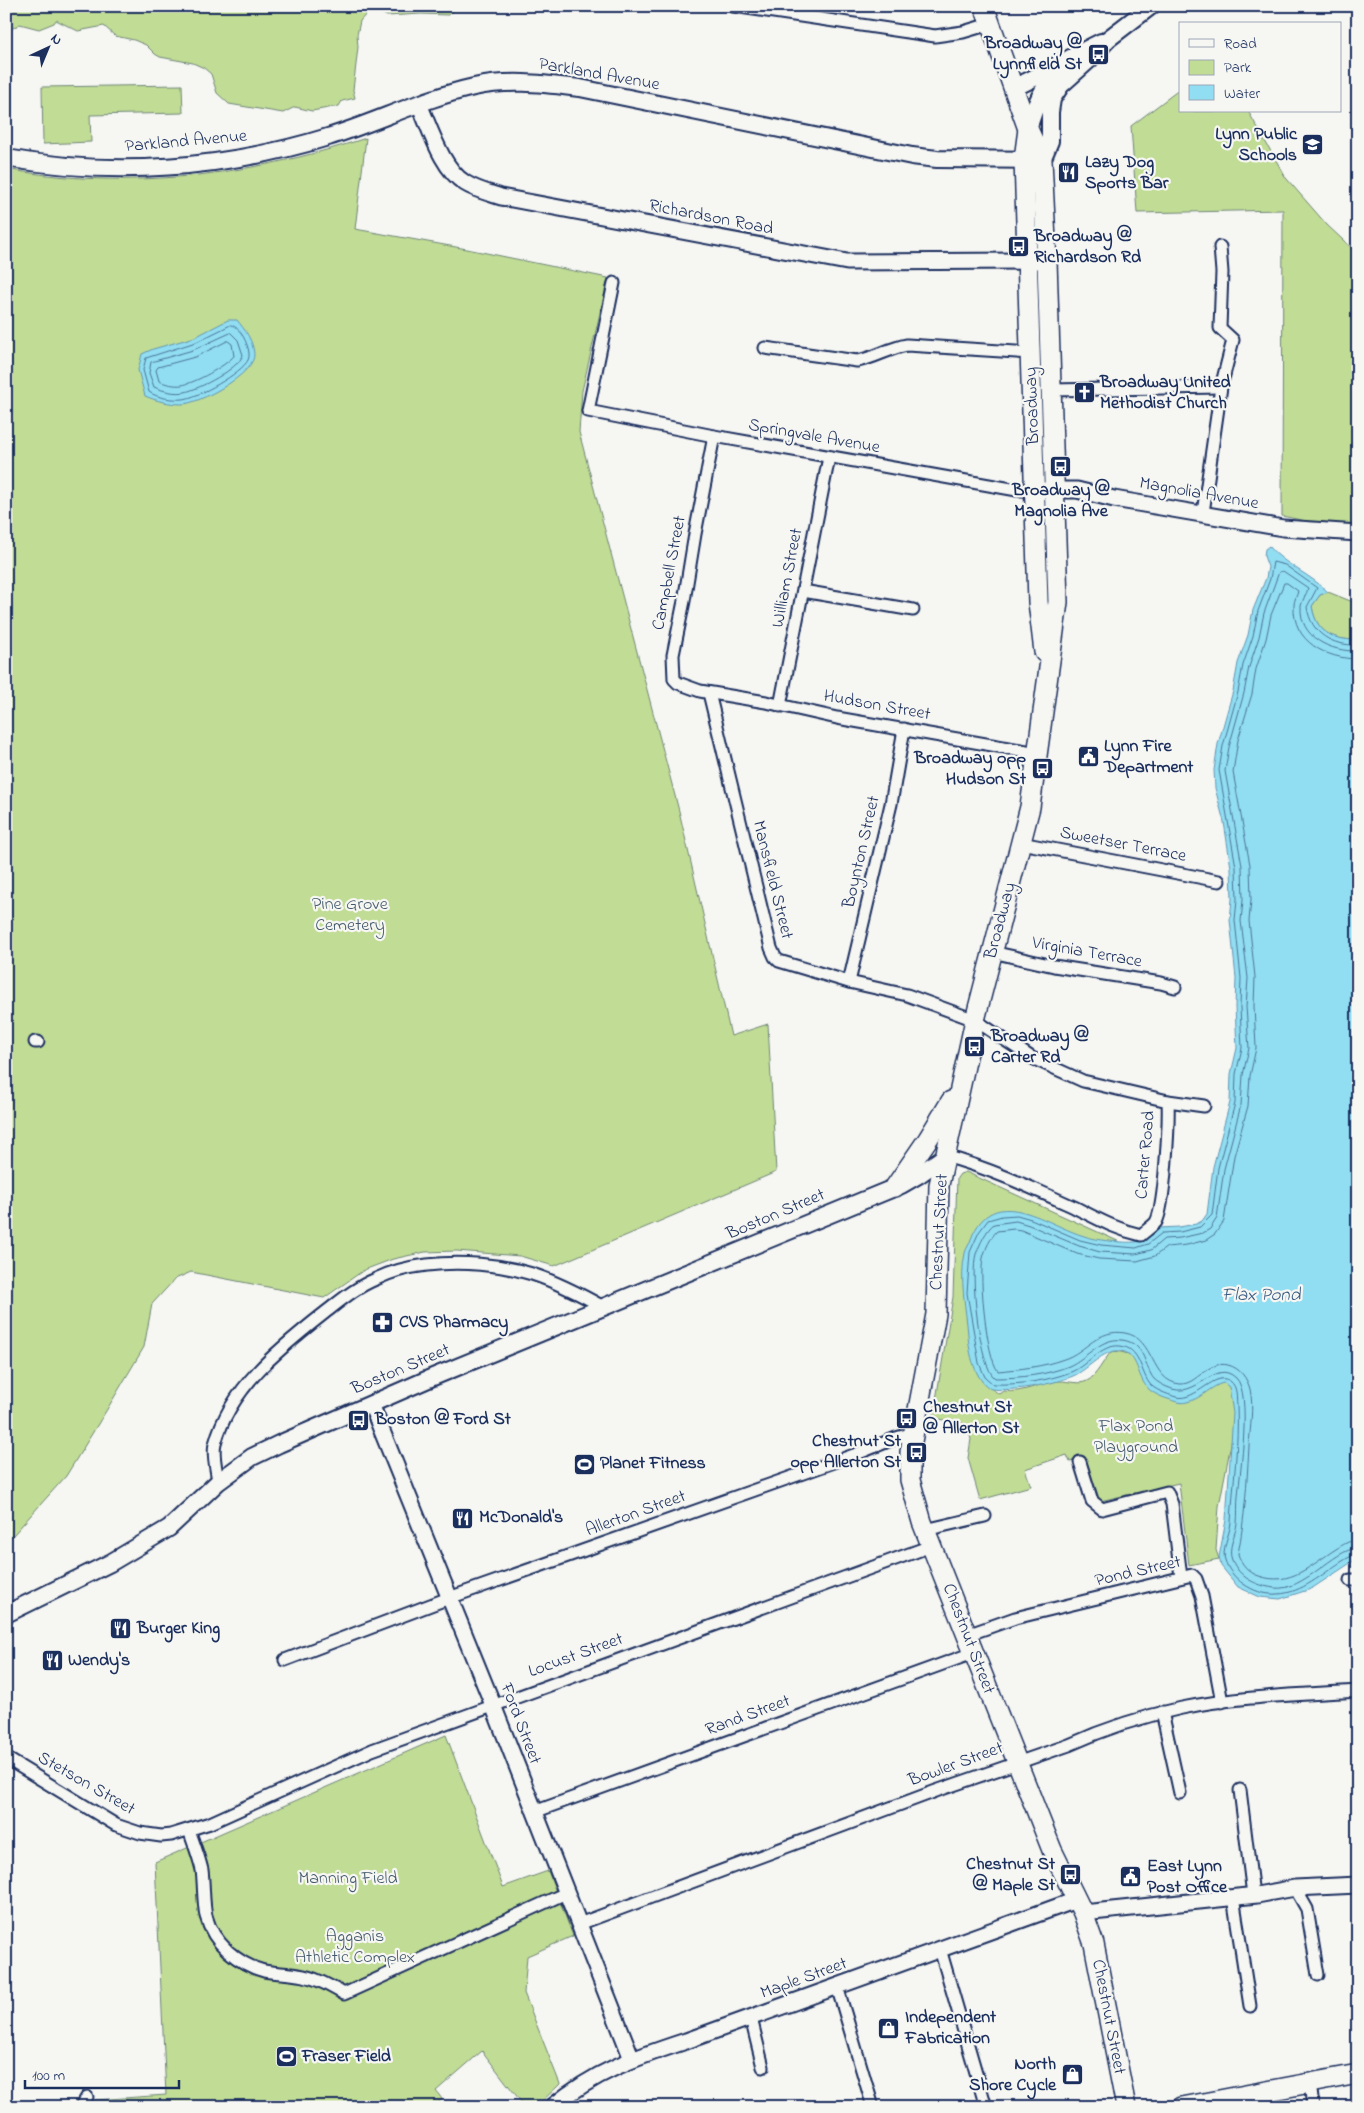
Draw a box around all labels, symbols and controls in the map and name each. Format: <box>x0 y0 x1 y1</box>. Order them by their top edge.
north arrow <box>22 22 72 72</box>
legend <box>1179 22 1342 112</box>
text: N <box>45 29 67 51</box>
place label: Broadway @ Lynnfield St <box>983 31 1083 79</box>
text: Road <box>1224 33 1257 55</box>
bus stop icon: Broadway @ Lynnfield St <box>1086 42 1110 66</box>
street label: Parkland Avenue <box>536 52 663 99</box>
text: Park <box>1224 57 1252 79</box>
text: Water <box>1224 83 1260 105</box>
place label: Lynn Public Schools <box>1215 122 1298 169</box>
street label: Parkland Avenue <box>124 124 249 160</box>
school or university icon: Lynn Public Schools <box>1301 133 1325 157</box>
place label: Lazy Dog Sports Bar <box>1085 150 1169 197</box>
restaurant icon: Lazy Dog Sports Bar <box>1057 161 1081 185</box>
street label: Richardson Road <box>647 193 775 243</box>
place label: Broadway @ Richardson Rd <box>1033 224 1142 271</box>
bus stop icon: Broadway @ Richardson Rd <box>1006 235 1030 259</box>
street label: Broadway <box>1019 366 1047 447</box>
place label: Broadway United Methodist Church <box>1099 370 1232 417</box>
church icon: Broadway United Methodist Church <box>1072 381 1096 405</box>
street label: Springvale Avenue <box>746 413 883 463</box>
bus stop icon: Broadway @ Magnolia Ave <box>1049 454 1073 478</box>
street label: Magnolia Avenue <box>1137 471 1262 518</box>
place label: Broadway @ Magnolia Ave <box>1011 478 1110 526</box>
street label: Campbell Street <box>646 513 694 633</box>
street label: William Street <box>766 526 810 630</box>
street label: Hudson Street <box>822 684 932 728</box>
place label: Lynn Fire Department <box>1103 734 1194 781</box>
public building icon: Lynn Fire Department <box>1076 745 1100 769</box>
place label: Broadway opp Hudson St <box>913 746 1027 793</box>
bus stop icon: Broadway opp Hudson St <box>1030 757 1054 781</box>
street label: Boynton Street <box>836 793 888 912</box>
street label: Mansfield Street <box>745 818 799 942</box>
street label: Sweetser Terrace <box>1058 820 1189 870</box>
street label: Broadway <box>978 880 1024 963</box>
park label: Pine Grove Cemetery <box>312 892 389 939</box>
street label: Virginia Terrace <box>1029 930 1145 977</box>
place label: Broadway @ Carter Rd <box>990 1024 1089 1071</box>
bus stop icon: Broadway @ Carter Rd <box>963 1035 987 1059</box>
street label: Carter Road <box>1129 1110 1163 1200</box>
street label: Chestnut Street <box>924 1173 956 1291</box>
street label: Boston Street <box>722 1183 829 1248</box>
water label: Flax Pond <box>1222 1282 1302 1309</box>
place label: CVS Pharmacy <box>399 1310 508 1337</box>
pharmacy icon: CVS Pharmacy <box>371 1311 395 1335</box>
street label: Boston Street <box>347 1338 454 1403</box>
place label: Chestnut St @ Allerton St <box>923 1395 1020 1442</box>
bus stop icon: Chestnut St @ Allerton St <box>895 1406 919 1430</box>
place label: Boston @ Ford St <box>374 1407 512 1433</box>
bus stop icon: Boston @ Ford St <box>347 1408 371 1432</box>
park label: Flax Pond Playground <box>1094 1414 1178 1462</box>
place label: Chestnut St opp Allerton St <box>790 1429 902 1476</box>
bus stop icon: Chestnut St opp Allerton St <box>905 1440 929 1464</box>
place label: Planet Fitness <box>600 1451 706 1477</box>
sports icon: Planet Fitness <box>572 1452 596 1476</box>
street label: Allerton Street <box>582 1484 690 1544</box>
place label: McDonald's <box>479 1505 563 1531</box>
restaurant icon: McDonald's <box>451 1506 475 1530</box>
street label: Pond Street <box>1092 1549 1184 1595</box>
street label: Chestnut Street <box>935 1580 1001 1698</box>
place label: Burger King <box>136 1616 220 1643</box>
restaurant icon: Burger King <box>109 1617 133 1641</box>
street label: Locust Street <box>525 1627 627 1685</box>
place label: Wendy's <box>68 1648 130 1675</box>
restaurant icon: Wendy's <box>40 1649 64 1673</box>
street label: Ford Street <box>492 1679 547 1768</box>
street label: Rand Street <box>702 1689 794 1743</box>
street label: Bowler Street <box>904 1736 1007 1795</box>
street label: Stetson Street <box>32 1745 140 1823</box>
place label: Chestnut St @ Maple St <box>966 1852 1056 1899</box>
place label: East Lynn Post Office <box>1147 1854 1228 1901</box>
bus stop icon: Chestnut St @ Maple St <box>1059 1863 1083 1887</box>
public building icon: East Lynn Post Office <box>1119 1865 1143 1889</box>
park label: Manning Field <box>298 1866 398 1893</box>
park label: Agganis Athletic Complex <box>295 1924 415 1971</box>
street label: Maple Street <box>757 1951 851 2007</box>
street label: Chestnut Street <box>1084 1957 1132 2077</box>
place label: Independent Fabrication <box>904 2005 997 2052</box>
shop icon: Independent Fabrication <box>877 2016 901 2040</box>
place label: Fraser Field <box>301 2044 392 2070</box>
sports icon: Fraser Field <box>274 2045 298 2069</box>
place label: North Shore Cycle <box>969 2052 1057 2100</box>
scale bar <box>25 2058 179 2090</box>
shop icon: North Shore Cycle <box>1060 2063 1084 2087</box>
text: 100 m <box>32 2065 65 2087</box>

